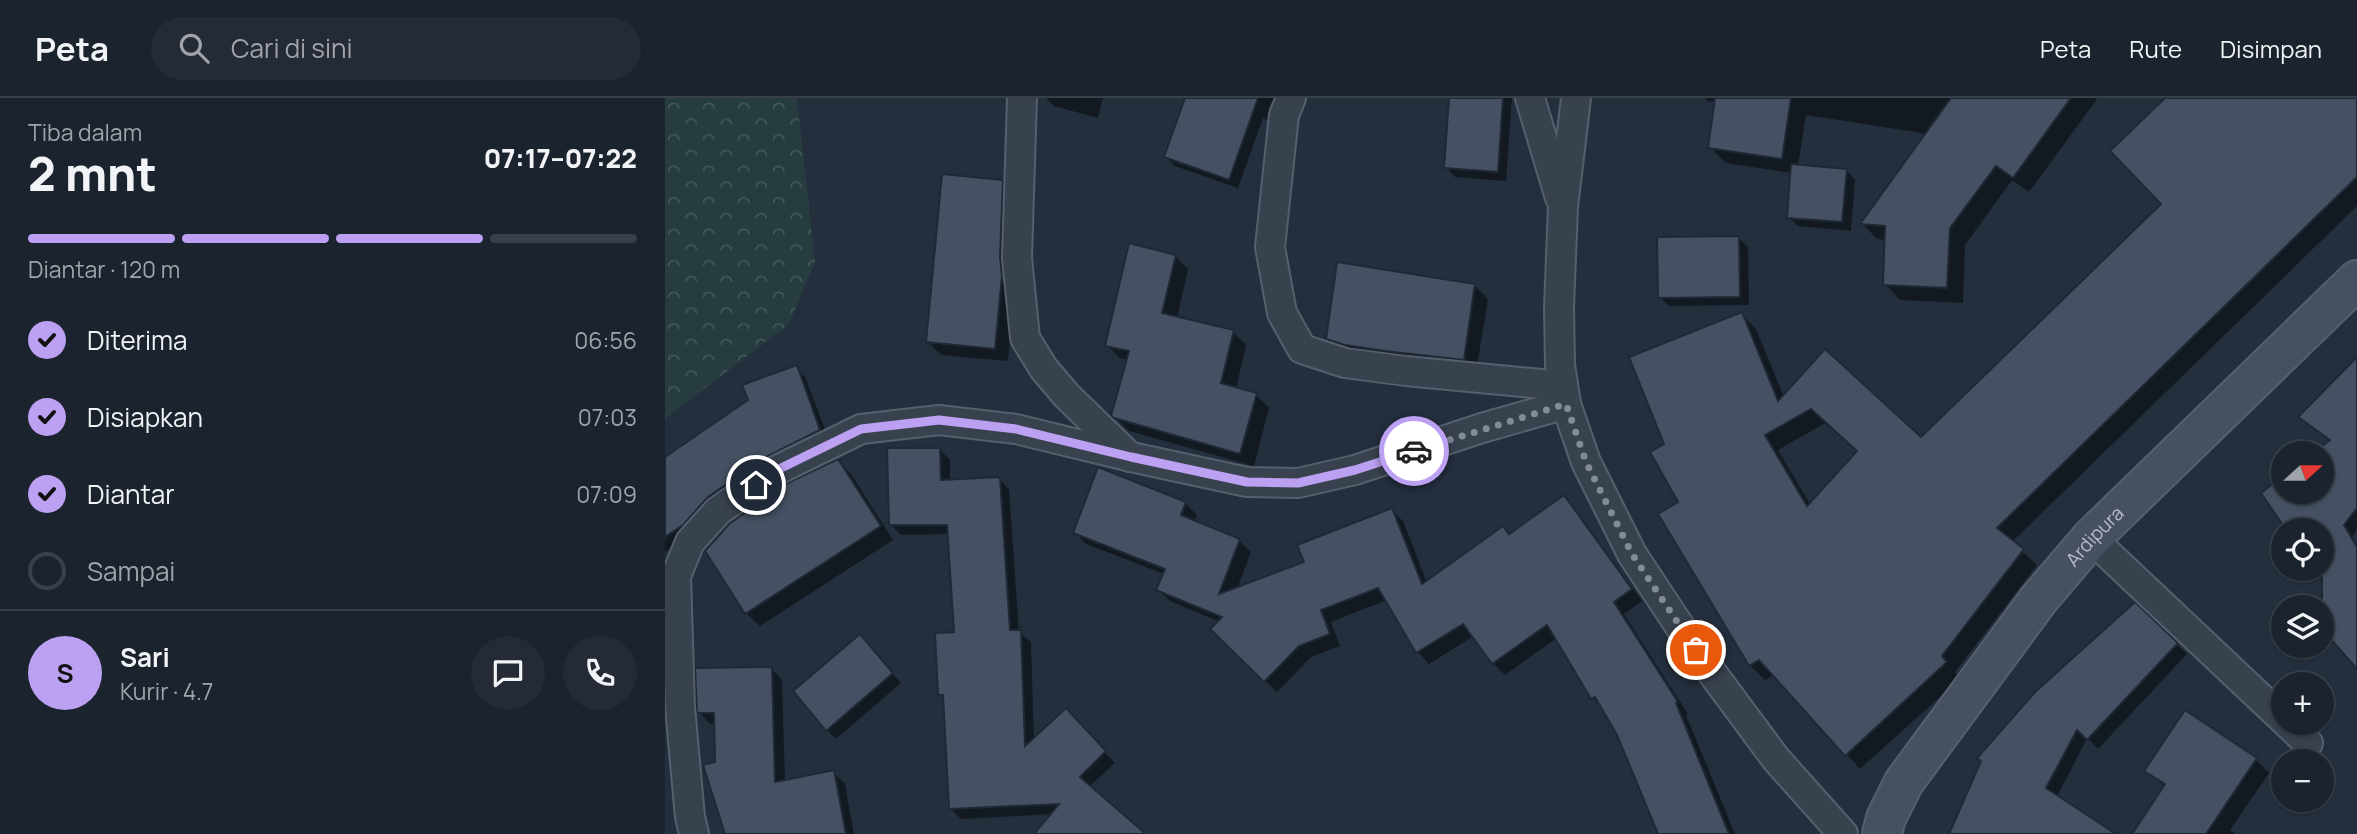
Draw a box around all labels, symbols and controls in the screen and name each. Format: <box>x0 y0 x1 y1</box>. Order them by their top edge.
search box <box>151 17 641 80</box>
text: Peta <box>35 26 109 71</box>
icon: search <box>175 29 213 67</box>
text: Cari di sini <box>231 30 353 66</box>
text: Peta <box>2040 32 2091 65</box>
text: Rute <box>2129 32 2182 65</box>
text: Disimpan <box>2220 32 2322 65</box>
text: Tiba dalam <box>28 116 142 148</box>
text: 07:17–07:22 <box>484 140 637 176</box>
text: 2 mnt <box>28 142 157 205</box>
text: Diantar · 120 m <box>28 253 180 285</box>
icon: check <box>28 321 66 359</box>
text: Diterima <box>87 322 188 358</box>
text: 06:56 <box>574 324 637 356</box>
icon: check <box>28 398 66 436</box>
text: Disiapkan <box>87 399 203 435</box>
text: 07:03 <box>578 401 637 433</box>
courier <box>1379 416 1449 486</box>
icon: car <box>1395 432 1433 470</box>
north arrow <box>2271 441 2335 504</box>
map controls <box>2271 441 2334 812</box>
pin <box>726 455 786 515</box>
icon: home <box>737 466 775 504</box>
icon: check <box>28 475 66 513</box>
text: Diantar <box>87 476 175 512</box>
text: 07:09 <box>576 478 637 510</box>
street label: Ardipura <box>2059 500 2129 572</box>
button: locate <box>2271 518 2334 581</box>
text: Sampai <box>87 553 175 589</box>
button: layers <box>2271 595 2334 658</box>
pin <box>1666 620 1726 680</box>
icon: bag <box>1677 631 1715 669</box>
button: chat <box>471 636 545 710</box>
button: phone <box>563 636 637 710</box>
text: Sari <box>120 639 170 675</box>
text: S <box>56 655 74 691</box>
button: + <box>2271 672 2334 735</box>
text: Kurir · 4.7 <box>120 675 213 707</box>
button: − <box>2271 749 2334 812</box>

